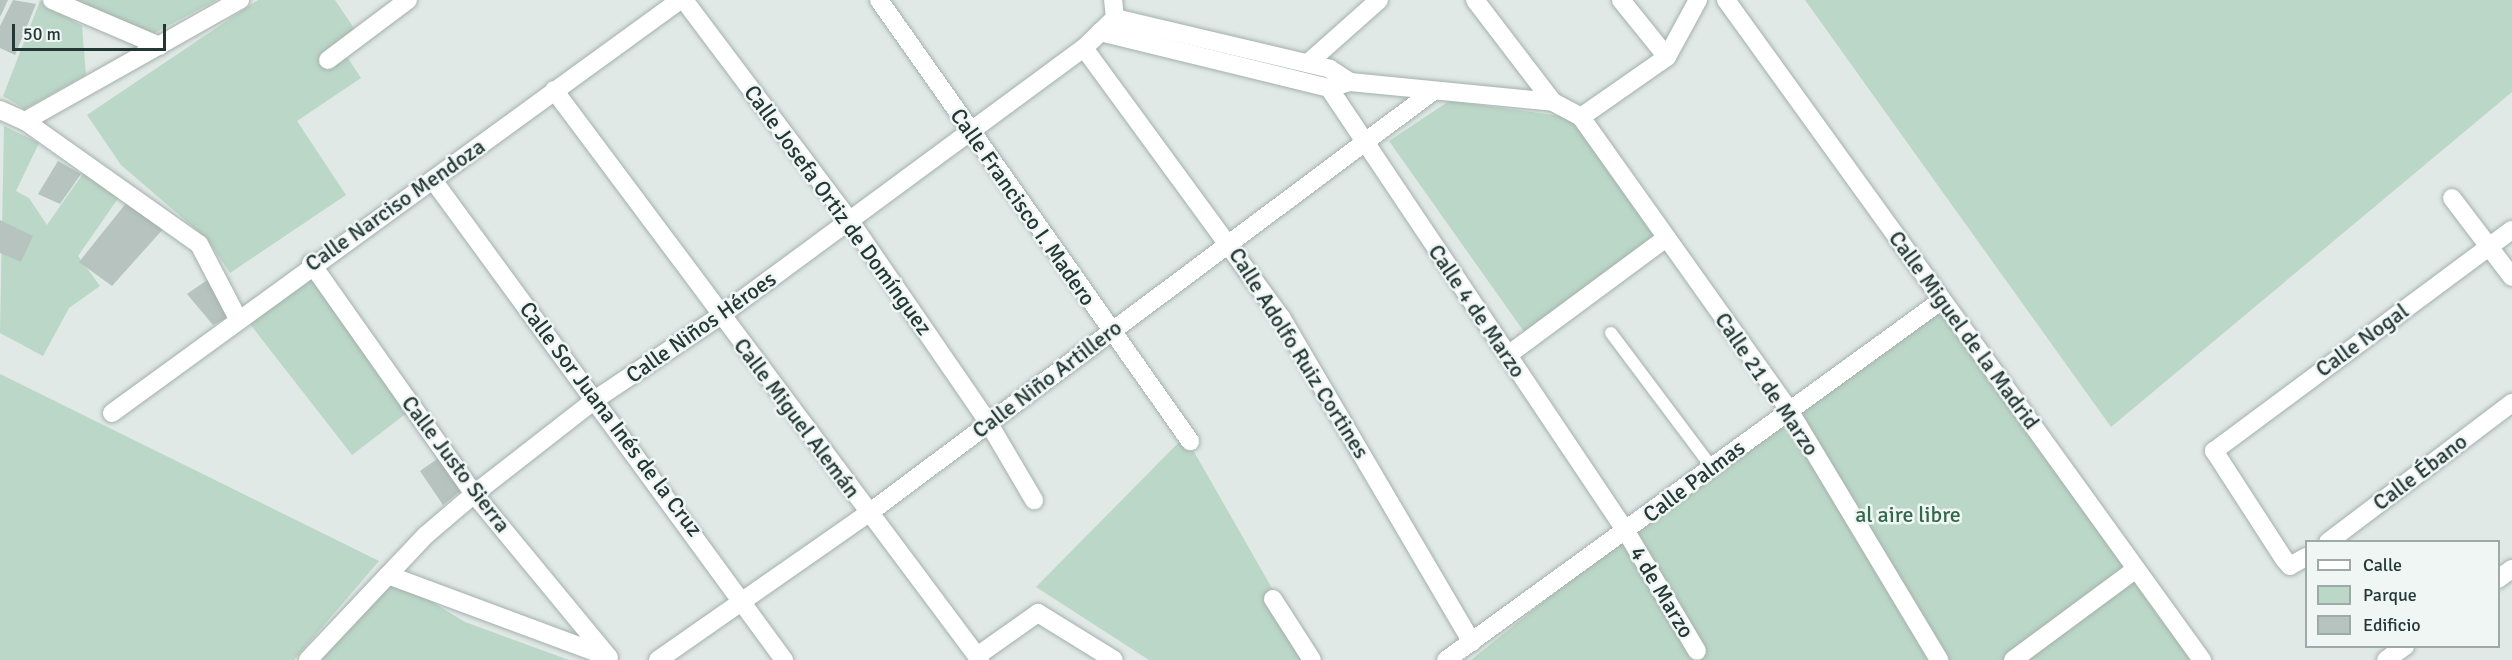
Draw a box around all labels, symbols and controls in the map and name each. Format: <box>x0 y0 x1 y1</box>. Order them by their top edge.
scale bar <box>15 12 170 50</box>
text: 50 m <box>23 23 61 45</box>
street label: Calle Josefa Ortiz de Domínguez <box>738 80 938 340</box>
street label: Calle Francisco I. Madero <box>945 103 1101 311</box>
street label: Calle Narciso Mendoza <box>300 133 490 277</box>
street label: Calle Miguel de la Madrid <box>1883 226 2045 434</box>
street label: Calle 4 de Marzo <box>1423 239 1531 383</box>
street label: Calle Adolfo Ruiz Cortines <box>1223 243 1375 463</box>
street label: Calle Niños Héroes <box>621 265 781 389</box>
street label: Calle Sor Juana Inés de la Cruz <box>514 296 708 542</box>
street label: Calle Nogal <box>2310 298 2414 382</box>
street label: Calle 21 de Marzo <box>1709 307 1825 461</box>
street label: Calle Niño Artillero <box>967 314 1127 444</box>
street label: Calle Miguel Alemán <box>728 333 866 503</box>
street label: Calle Justo Sierra <box>396 390 516 538</box>
street label: Calle Ébano <box>2368 428 2472 516</box>
street label: Calle Palmas <box>1638 434 1750 528</box>
park label: al aire libre <box>1855 502 1961 528</box>
legend <box>2305 540 2500 648</box>
street label: 4 de Marzo <box>1624 541 1700 643</box>
text: Calle <box>2363 554 2402 576</box>
text: Parque <box>2363 584 2417 606</box>
text: Edificio <box>2363 614 2421 636</box>

